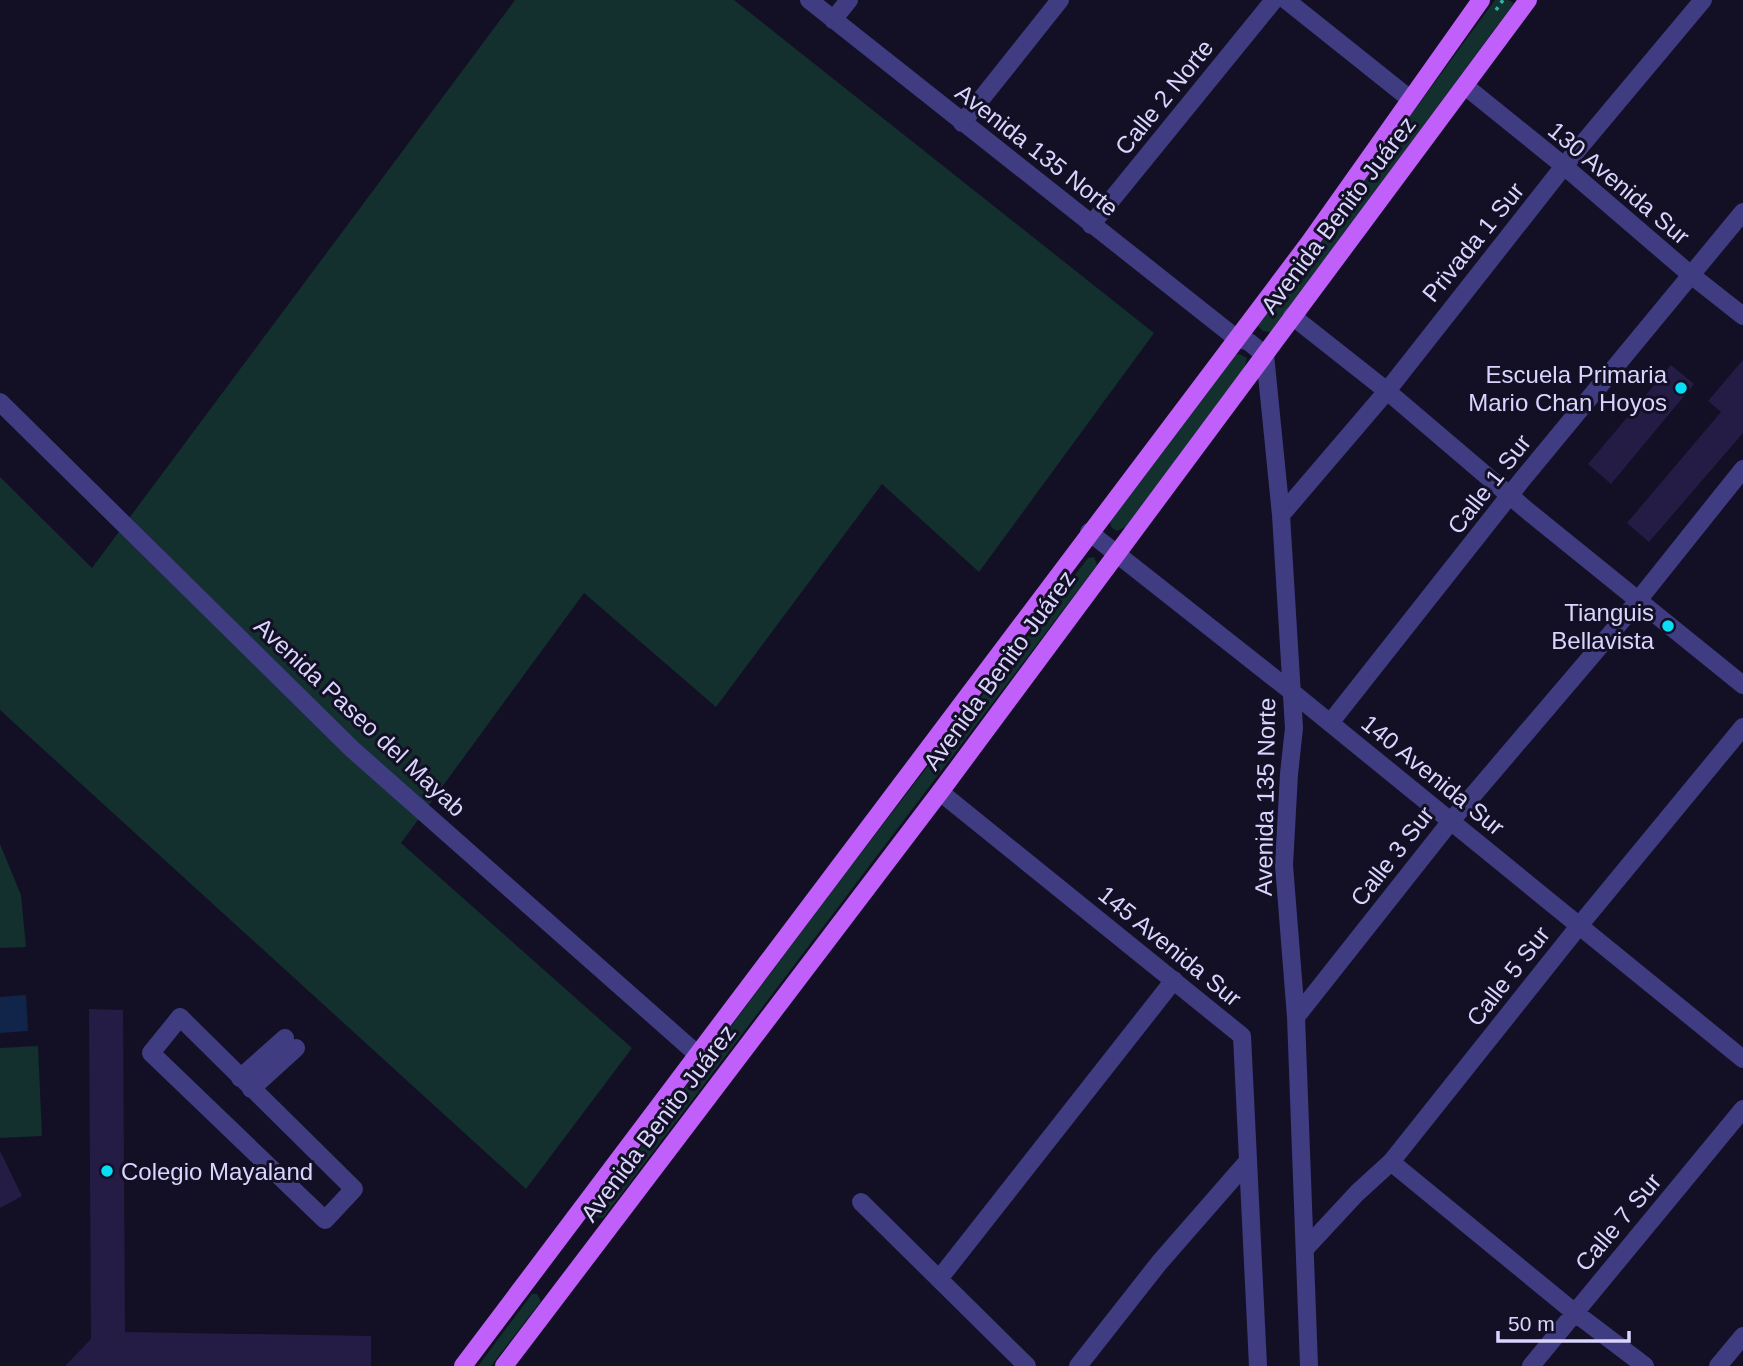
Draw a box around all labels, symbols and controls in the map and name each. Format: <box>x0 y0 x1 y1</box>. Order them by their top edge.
street label: Calle 2 Norte <box>1109 34 1219 160</box>
street label: Avenida 135 Norte <box>951 78 1123 222</box>
street label: Avenida Benito Juárez <box>1255 111 1421 319</box>
street label: 130 Avenida Sur <box>1543 116 1695 250</box>
street label: Privada 1 Sur <box>1417 177 1529 307</box>
place label: Escuela Primaria Mario Chan Hoyos <box>1468 361 1668 416</box>
marker: Escuela Primaria Mario Chan Hoyos <box>1673 380 1689 396</box>
street label: Calle 1 Sur <box>1442 429 1536 539</box>
street label: Avenida Benito Juárez <box>918 565 1080 775</box>
place label: Tianguis Bellavista <box>1551 599 1655 654</box>
street label: Avenida Paseo del Mayab <box>249 612 471 822</box>
marker: Tianguis Bellavista <box>1660 618 1676 634</box>
street label: Avenida 135 Norte <box>1250 698 1280 896</box>
street label: 140 Avenida Sur <box>1356 709 1510 841</box>
street label: Calle 3 Sur <box>1345 801 1439 911</box>
street label: 145 Avenida Sur <box>1093 880 1247 1012</box>
street label: Calle 5 Sur <box>1461 921 1555 1031</box>
street label: Avenida Benito Juárez <box>575 1019 741 1227</box>
place label: Colegio Mayaland <box>121 1158 313 1185</box>
marker: Colegio Mayaland <box>99 1163 115 1179</box>
street label: Calle 7 Sur <box>1569 1168 1667 1276</box>
scale bar <box>1498 1300 1629 1344</box>
text: 50 m <box>1508 1312 1555 1335</box>

